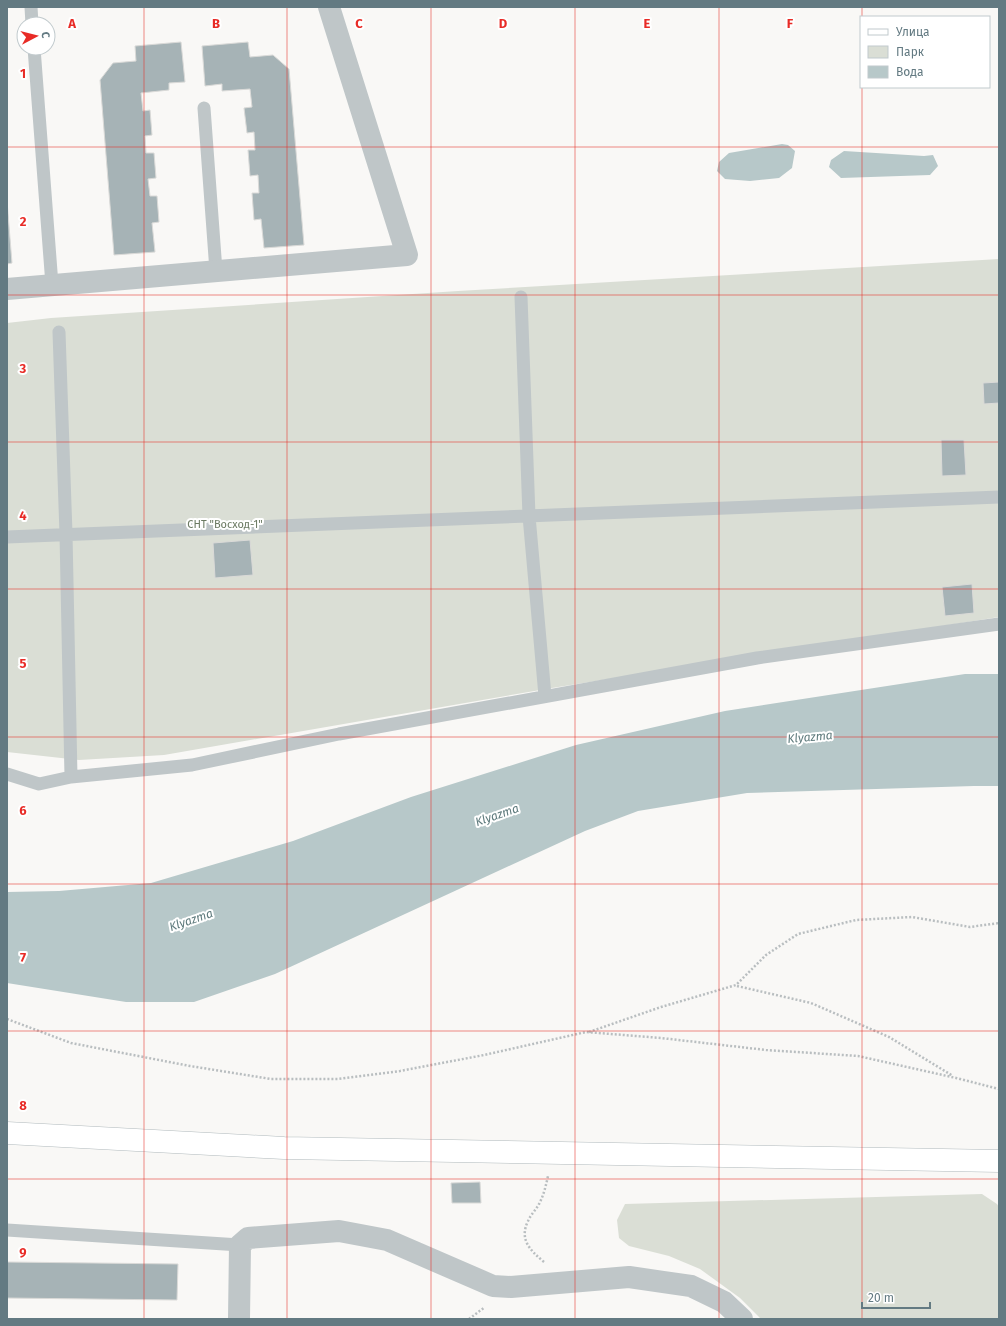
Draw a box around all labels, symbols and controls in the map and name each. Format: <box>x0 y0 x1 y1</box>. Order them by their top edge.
north arrow <box>16 16 56 56</box>
text: A <box>67 16 76 31</box>
text: B <box>212 16 220 31</box>
text: C <box>355 16 363 31</box>
text: D <box>499 16 508 31</box>
text: E <box>644 16 651 31</box>
text: F <box>787 16 794 31</box>
legend <box>860 16 990 88</box>
text: Улица <box>896 25 930 39</box>
text: С <box>39 31 52 39</box>
text: Парк <box>896 45 925 59</box>
text: Вода <box>896 65 923 79</box>
text: 1 <box>20 66 26 81</box>
text: 2 <box>20 214 27 229</box>
text: 3 <box>19 361 27 376</box>
text: 4 <box>19 508 27 523</box>
park label: СНТ "Восход-1" <box>187 518 263 531</box>
text: 5 <box>20 656 27 671</box>
water label: Klyazma <box>787 728 833 746</box>
water label: Klyazma <box>473 801 521 829</box>
text: 6 <box>19 803 27 818</box>
water label: Klyazma <box>167 906 215 934</box>
text: 7 <box>20 950 26 965</box>
text: 8 <box>19 1098 27 1113</box>
text: 9 <box>19 1245 27 1260</box>
scale bar <box>862 1284 930 1310</box>
text: 20 m <box>868 1291 894 1305</box>

